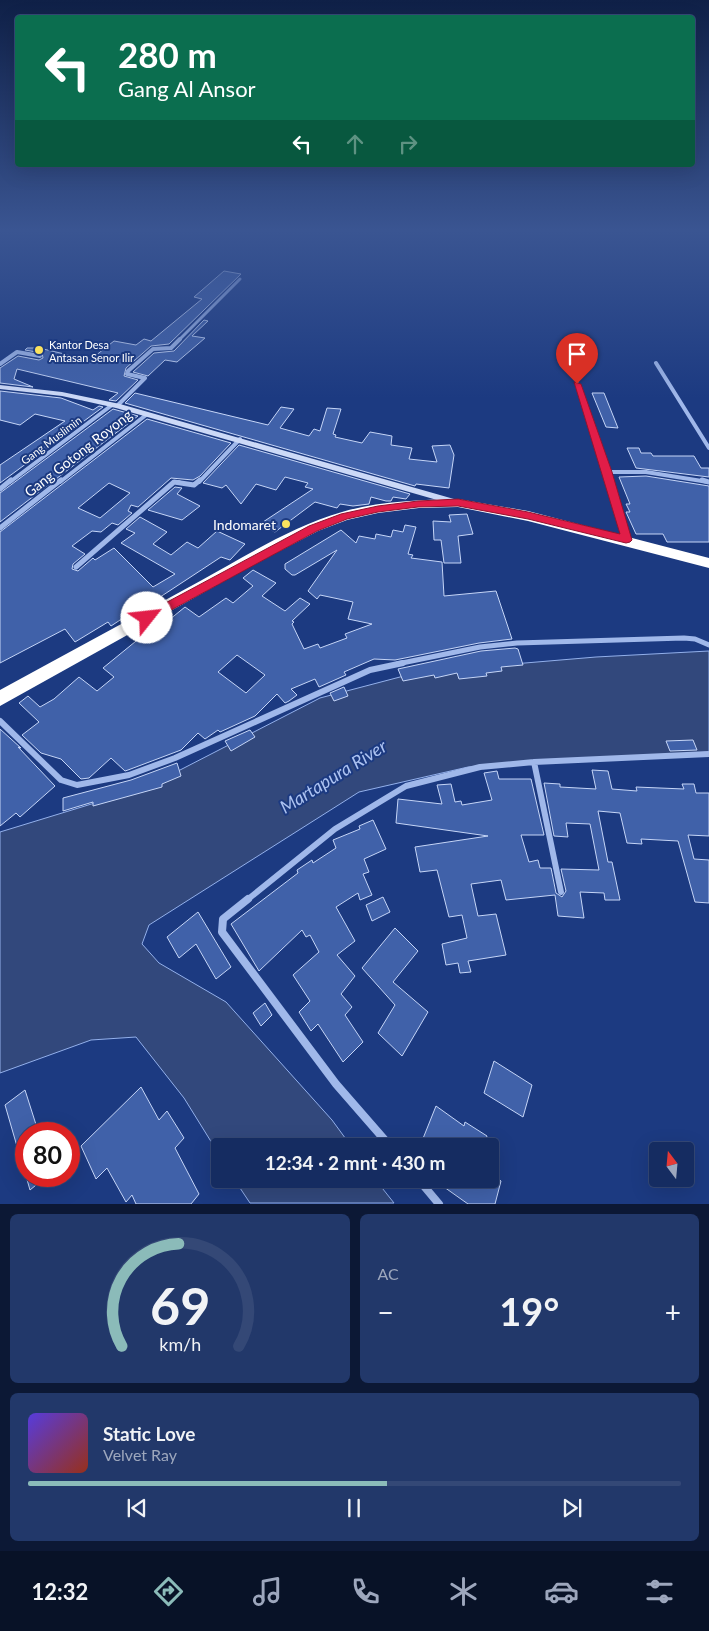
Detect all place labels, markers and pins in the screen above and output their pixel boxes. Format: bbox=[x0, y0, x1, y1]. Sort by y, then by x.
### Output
pin bbox=[556, 333, 598, 384]
place label: Kantor Desa Antasan Senor Ilir bbox=[49, 338, 134, 364]
marker: Kantor Desa Antasan Senor Ilir bbox=[33, 344, 45, 356]
place label: Indomaret bbox=[213, 516, 276, 533]
marker: Indomaret bbox=[280, 518, 292, 530]

